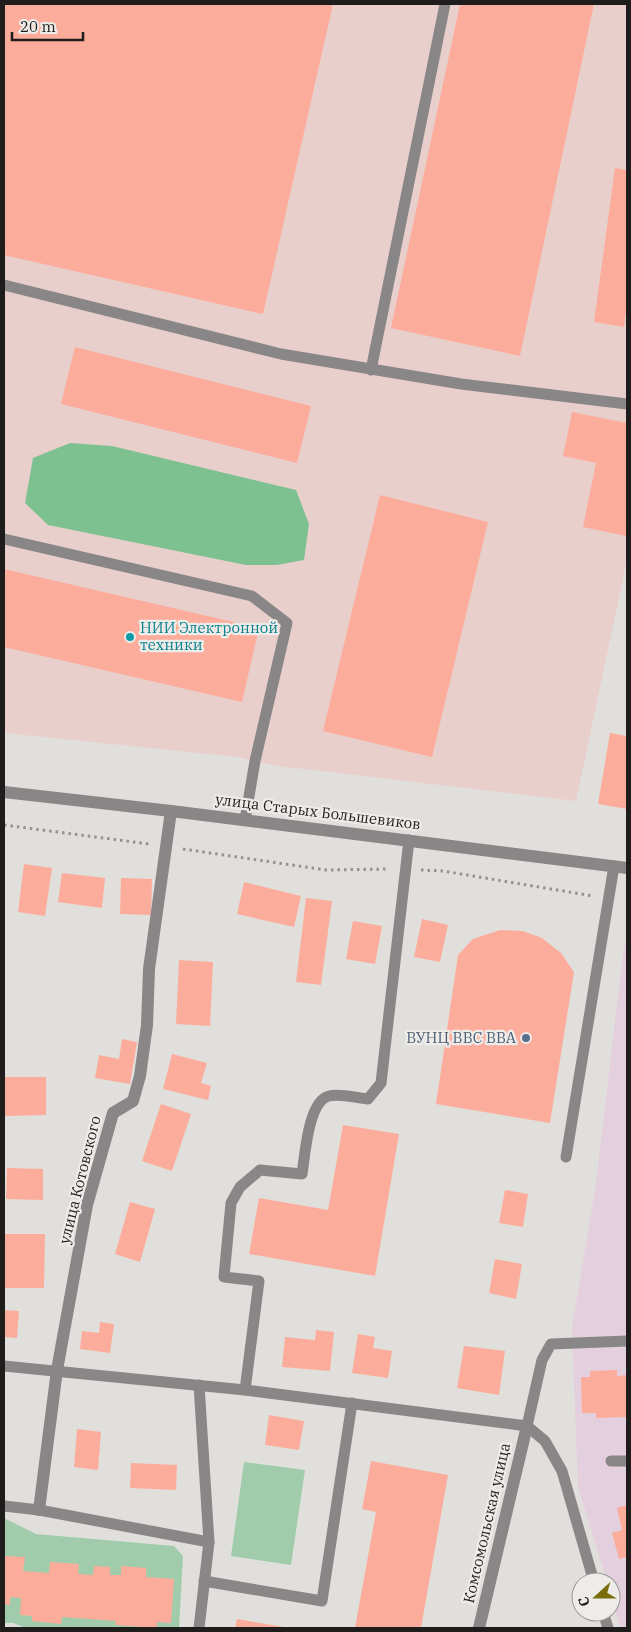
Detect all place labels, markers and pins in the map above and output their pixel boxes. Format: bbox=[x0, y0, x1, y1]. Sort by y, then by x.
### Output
place label: НИИ Электронной техники bbox=[140, 618, 278, 654]
marker: НИИ Электронной техники bbox=[124, 631, 136, 643]
place label: ВУНЦ ВВС ВВА bbox=[406, 1028, 517, 1047]
marker: ВУНЦ ВВС ВВА bbox=[520, 1032, 532, 1044]

